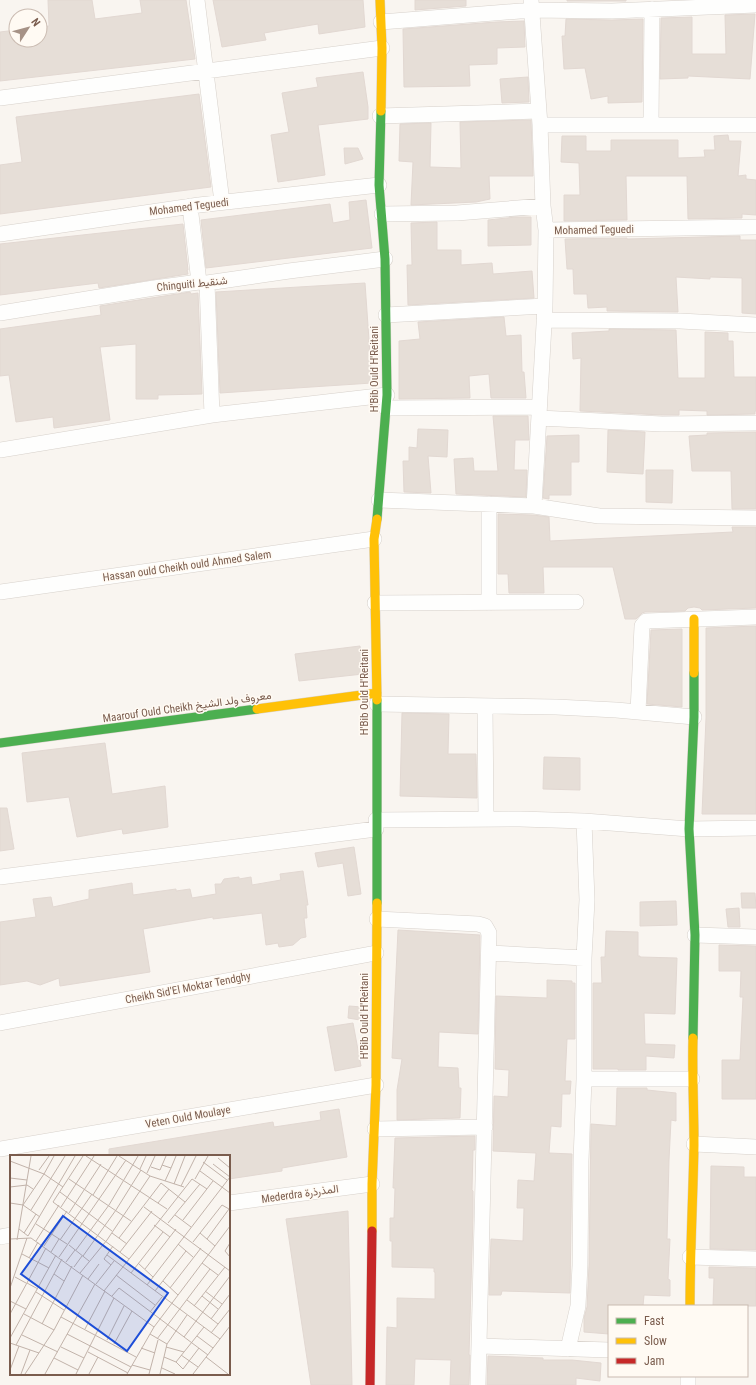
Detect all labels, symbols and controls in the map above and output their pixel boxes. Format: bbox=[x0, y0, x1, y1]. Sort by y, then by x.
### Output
north arrow bbox=[8, 8, 48, 48]
text: N bbox=[28, 16, 43, 29]
street label: Mohamed Teguedi bbox=[149, 196, 229, 218]
street label: Mohamed Teguedi bbox=[554, 223, 634, 237]
street label: Chinguiti شنقيط bbox=[156, 274, 228, 294]
street label: H'Bib Ould H'Reitani bbox=[368, 326, 381, 412]
street label: Hassan ould Cheikh ould Ahmed Salem bbox=[102, 548, 272, 584]
street label: H'Bib Ould H'Reitani bbox=[358, 649, 371, 735]
street label: Maarouf Ould Cheikh معروف ولد الشيخ bbox=[102, 689, 272, 726]
street label: Cheikh Sid'El Moktar Tendghy bbox=[124, 969, 252, 1007]
street label: H'Bib Ould H'Reitani bbox=[358, 973, 371, 1059]
street label: Veten Ould Moulaye bbox=[144, 1103, 232, 1131]
inset map bbox=[10, 1155, 230, 1375]
street label: Mederdra المذرذرة bbox=[261, 1182, 339, 1206]
legend bbox=[608, 1305, 748, 1377]
text: Fast bbox=[644, 1314, 665, 1328]
text: Slow bbox=[644, 1334, 667, 1348]
text: Jam bbox=[644, 1354, 665, 1368]

